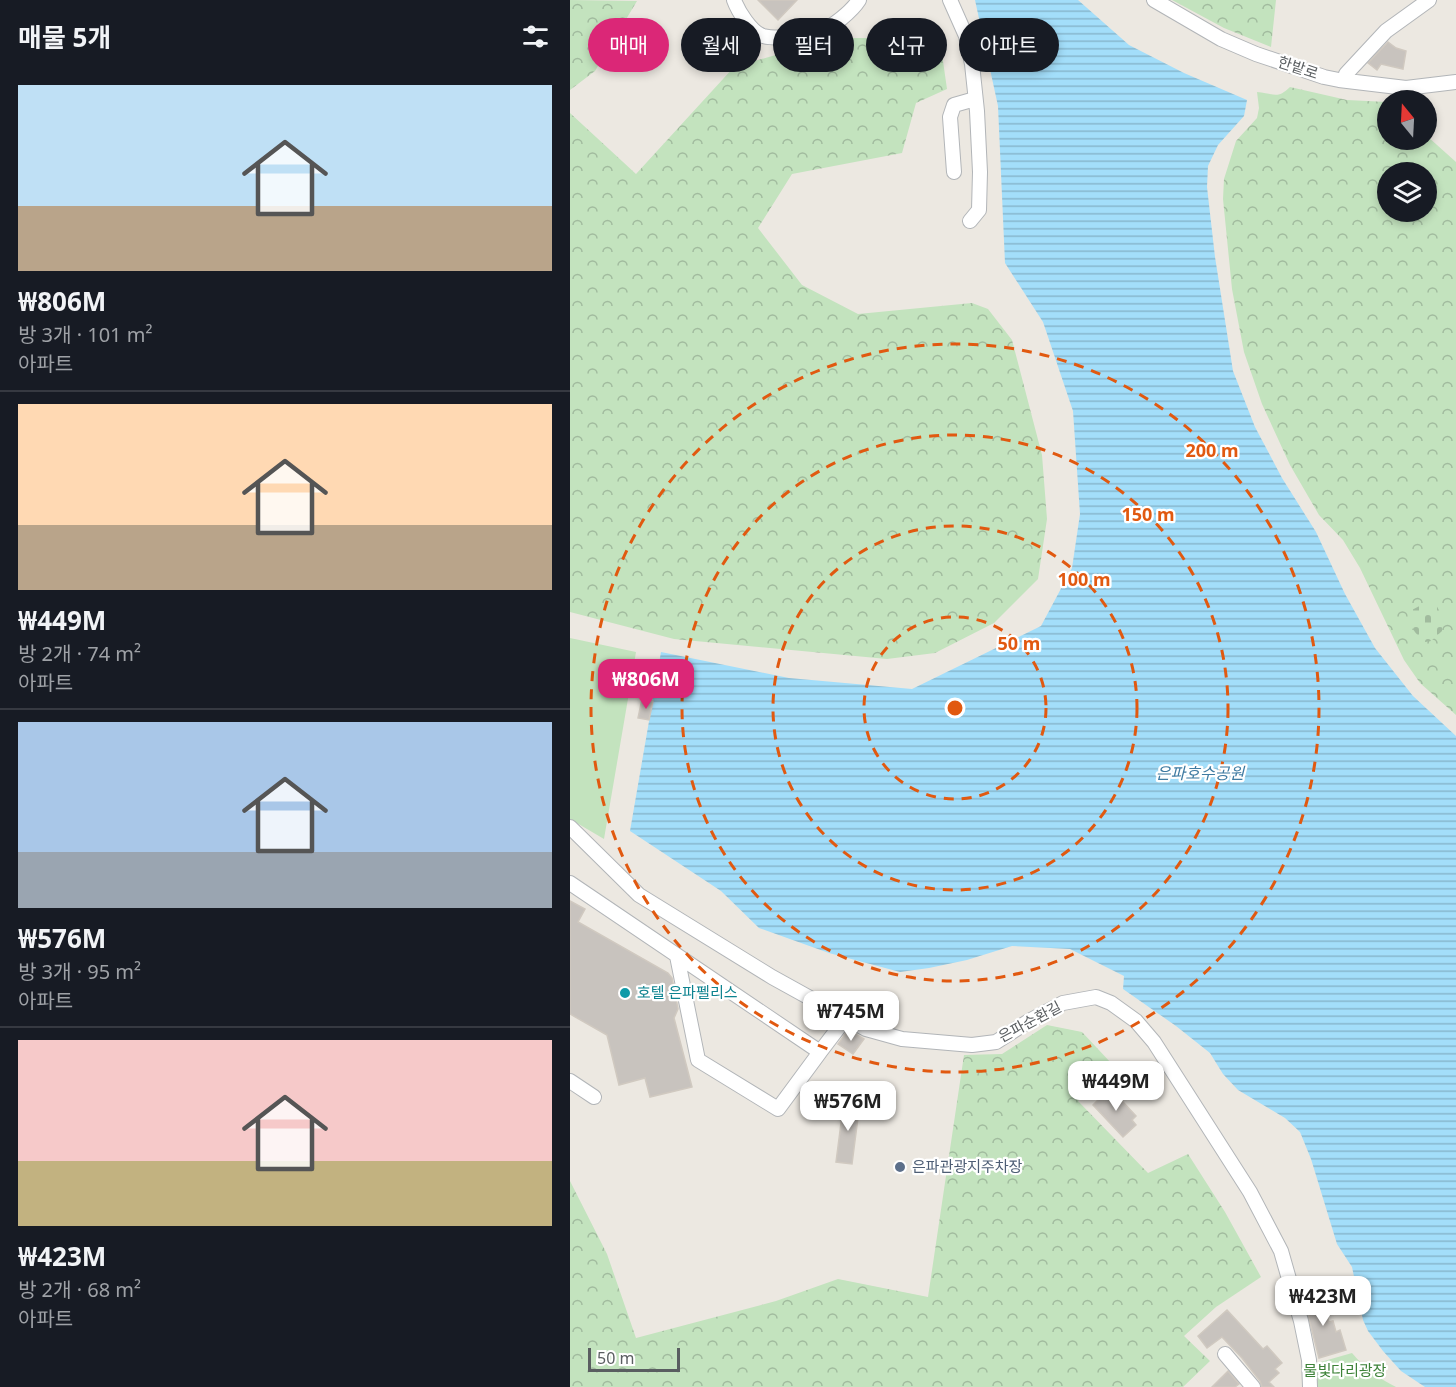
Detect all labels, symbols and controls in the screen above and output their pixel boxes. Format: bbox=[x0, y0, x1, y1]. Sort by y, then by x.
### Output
chip: 매매 bbox=[588, 18, 669, 72]
chip: 월세 bbox=[681, 18, 761, 72]
chip: 필터 bbox=[773, 18, 854, 72]
chip: 신규 bbox=[866, 18, 947, 72]
chip: 아파트 bbox=[959, 18, 1059, 72]
text: 매물 5개 bbox=[18, 19, 111, 55]
icon: filters bbox=[519, 20, 552, 53]
street label: 한밭로 bbox=[1276, 51, 1321, 83]
north arrow bbox=[1377, 90, 1437, 150]
map controls bbox=[1377, 90, 1437, 222]
icon: home bbox=[231, 124, 339, 232]
button: layers bbox=[1377, 162, 1437, 222]
text: ₩806M bbox=[18, 283, 106, 319]
text: 방 3개 · 101 m² bbox=[18, 321, 152, 348]
text: 아파트 bbox=[18, 350, 73, 377]
text: 200 m bbox=[1185, 438, 1239, 462]
icon: home bbox=[231, 443, 339, 551]
text: 150 m bbox=[1121, 502, 1175, 526]
text: 100 m bbox=[1057, 567, 1111, 591]
text: ₩449M bbox=[18, 602, 106, 638]
text: 50 m bbox=[998, 631, 1040, 655]
text: 방 2개 · 74 m² bbox=[18, 640, 141, 667]
pin: ₩806M bbox=[604, 659, 688, 710]
text: ₩806M bbox=[612, 665, 680, 692]
text: 아파트 bbox=[18, 669, 73, 696]
centre of rings bbox=[945, 698, 965, 718]
icon: home bbox=[231, 761, 339, 869]
water label: 은파호수공원 bbox=[1156, 762, 1245, 784]
text: ₩576M bbox=[18, 920, 106, 956]
text: 방 3개 · 95 m² bbox=[18, 958, 141, 985]
place label: 호텔 은파펠리스 bbox=[637, 982, 738, 1002]
marker: 호텔 은파펠리스 bbox=[618, 986, 632, 1000]
text: 아파트 bbox=[18, 987, 73, 1014]
pin: ₩745M bbox=[809, 991, 893, 1042]
street label: 은파순환길 bbox=[994, 996, 1065, 1046]
text: ₩745M bbox=[817, 997, 885, 1024]
pin: ₩449M bbox=[1074, 1061, 1158, 1112]
text: ₩449M bbox=[1082, 1067, 1150, 1094]
icon: home bbox=[231, 1079, 339, 1187]
pin: ₩576M bbox=[806, 1081, 890, 1132]
text: ₩576M bbox=[814, 1087, 882, 1114]
place label: 은파관광지주차장 bbox=[912, 1156, 1023, 1176]
marker: 은파관광지주차장 bbox=[893, 1160, 907, 1174]
text: ₩423M bbox=[18, 1238, 106, 1274]
text: 방 2개 · 68 m² bbox=[18, 1276, 141, 1303]
pin: ₩423M bbox=[1281, 1276, 1365, 1327]
text: ₩423M bbox=[1289, 1282, 1357, 1309]
text: 아파트 bbox=[18, 1305, 73, 1332]
scale bar bbox=[588, 1345, 680, 1372]
text: 50 m bbox=[597, 1347, 634, 1369]
park label: 물빛다리광장 bbox=[1304, 1360, 1387, 1380]

